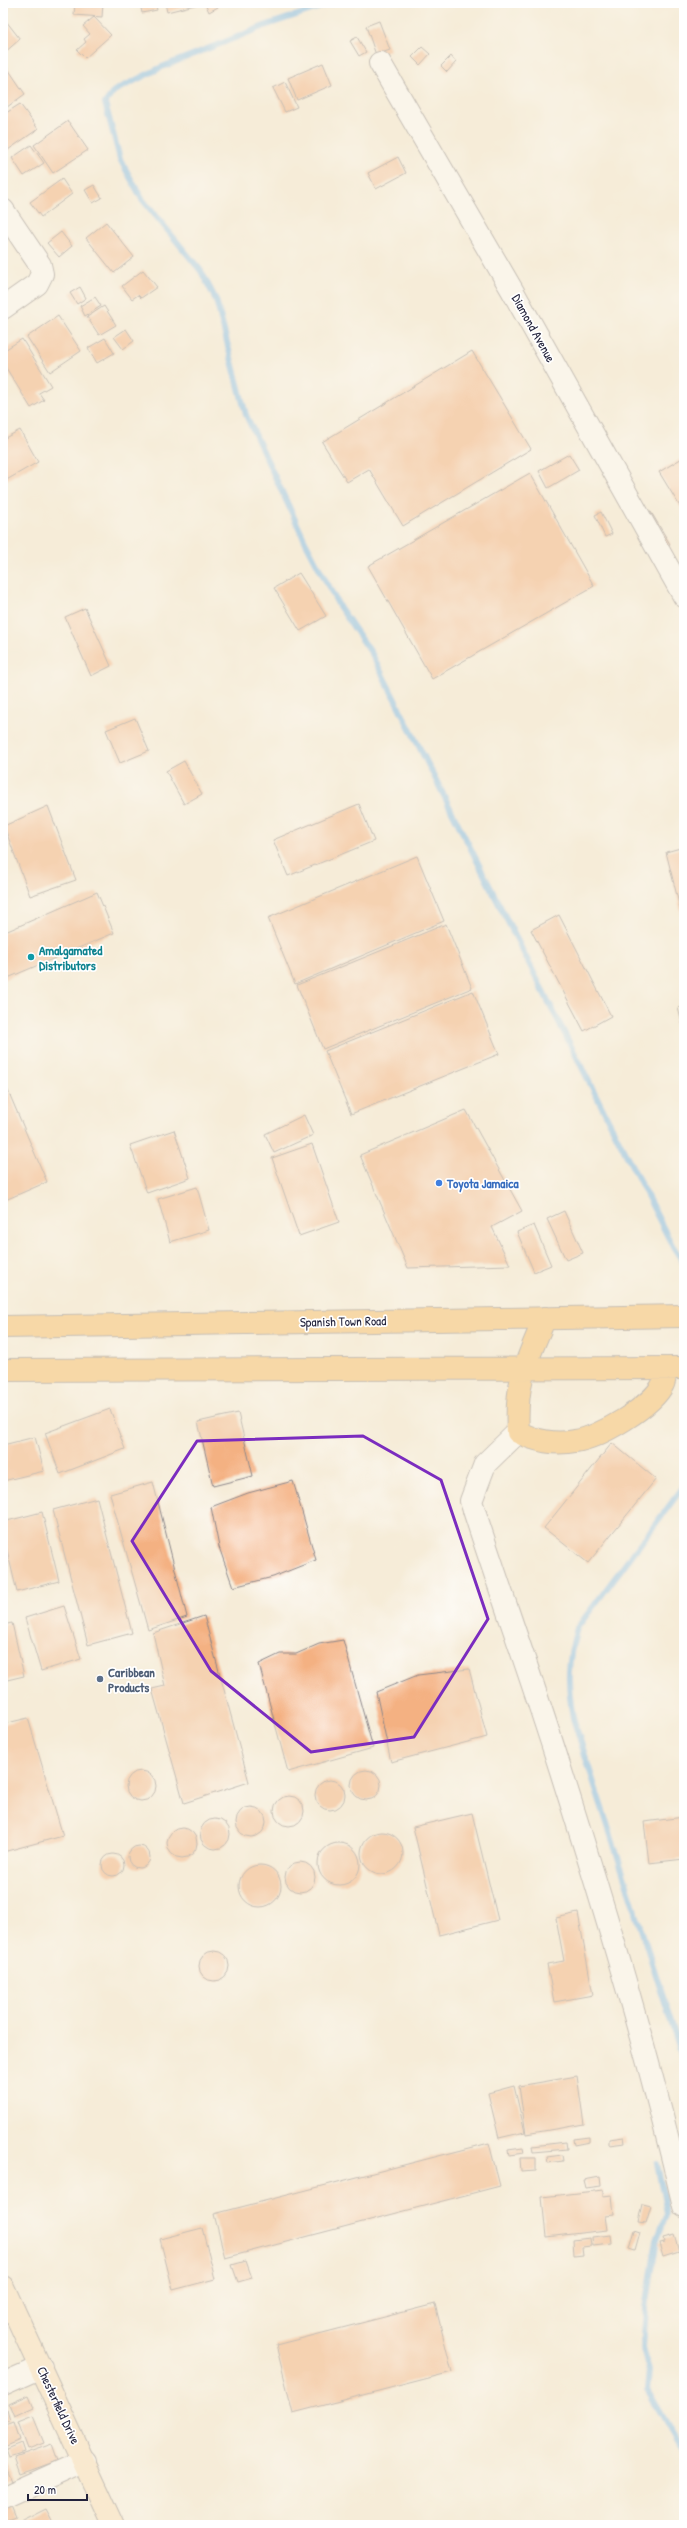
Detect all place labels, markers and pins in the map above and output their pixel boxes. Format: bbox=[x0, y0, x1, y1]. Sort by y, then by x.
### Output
place label: Amalgamated Distributors bbox=[39, 941, 103, 974]
marker: Amalgamated Distributors bbox=[26, 952, 36, 962]
place label: Toyota Jamaica bbox=[446, 1174, 519, 1193]
marker: Toyota Jamaica bbox=[434, 1178, 444, 1188]
place label: Caribbean Products bbox=[108, 1663, 155, 1696]
marker: Caribbean Products bbox=[95, 1674, 105, 1684]

